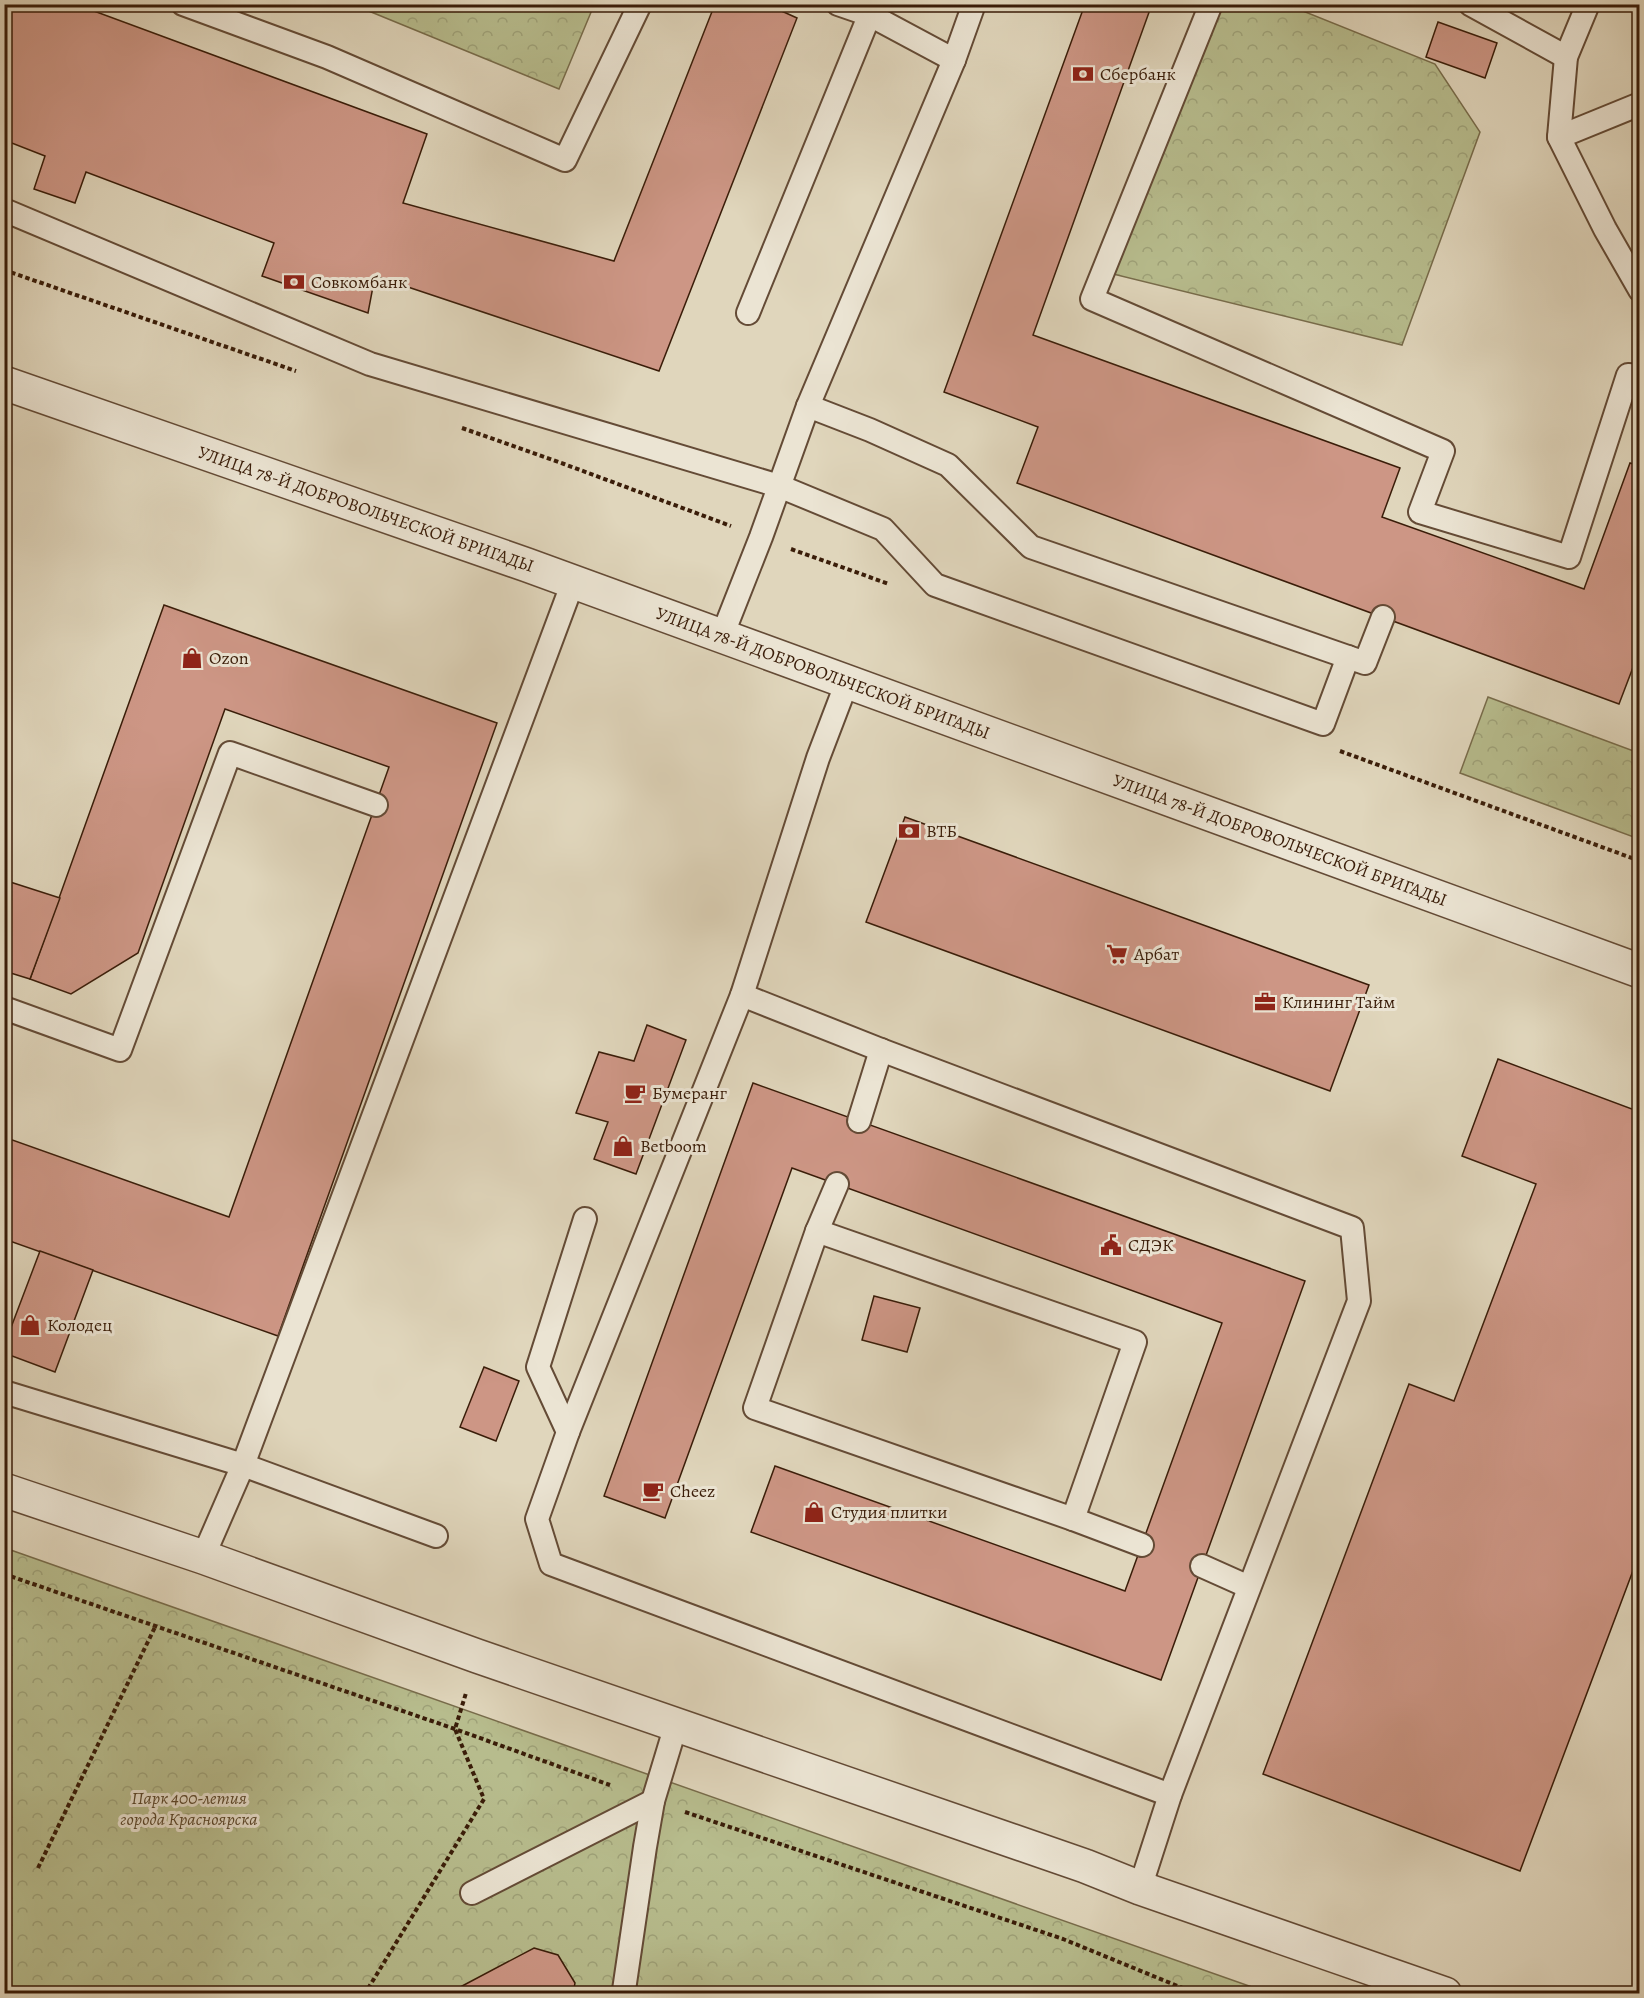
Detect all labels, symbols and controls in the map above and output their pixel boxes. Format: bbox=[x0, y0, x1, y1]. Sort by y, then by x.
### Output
bank icon: Сбербанк bbox=[1071, 62, 1095, 86]
place label: Сбербанк bbox=[1100, 62, 1176, 86]
bank icon: Совкомбанк bbox=[282, 270, 306, 294]
place label: Совкомбанк bbox=[311, 270, 407, 294]
street label: УЛИЦА 78-Й ДОБРОВОЛЬЧЕСКОЙ БРИГАДЫ bbox=[195, 440, 537, 578]
street label: УЛИЦА 78-Й ДОБРОВОЛЬЧЕСКОЙ БРИГАДЫ bbox=[653, 601, 993, 745]
shop icon: Ozon bbox=[180, 646, 204, 670]
place label: Ozon bbox=[209, 646, 249, 670]
street label: УЛИЦА 78-Й ДОБРОВОЛЬЧЕСКОЙ БРИГАДЫ bbox=[1110, 768, 1450, 912]
bank icon: ВТБ bbox=[897, 819, 921, 843]
place label: ВТБ bbox=[926, 819, 957, 843]
supermarket icon: Арбат bbox=[1105, 942, 1129, 966]
place label: Арбат bbox=[1133, 942, 1179, 966]
office icon: Клининг Тайм bbox=[1253, 990, 1277, 1014]
place label: Клининг Тайм bbox=[1282, 990, 1395, 1014]
cafe icon: Бумеранг bbox=[623, 1081, 647, 1105]
place label: Бумеранг bbox=[652, 1081, 727, 1105]
shop icon: Betboom bbox=[611, 1134, 635, 1158]
place label: Betboom bbox=[640, 1134, 707, 1158]
public building icon: СДЭК bbox=[1099, 1233, 1123, 1257]
place label: СДЭК bbox=[1128, 1233, 1174, 1257]
shop icon: Колодец bbox=[18, 1313, 42, 1337]
place label: Колодец bbox=[47, 1313, 112, 1337]
cafe icon: Cheez bbox=[641, 1479, 665, 1503]
place label: Cheez bbox=[670, 1479, 715, 1503]
shop icon: Студия плитки bbox=[802, 1500, 826, 1524]
place label: Студия плитки bbox=[831, 1500, 948, 1524]
park label: Парк 400-летия города Красноярска bbox=[120, 1786, 258, 1831]

